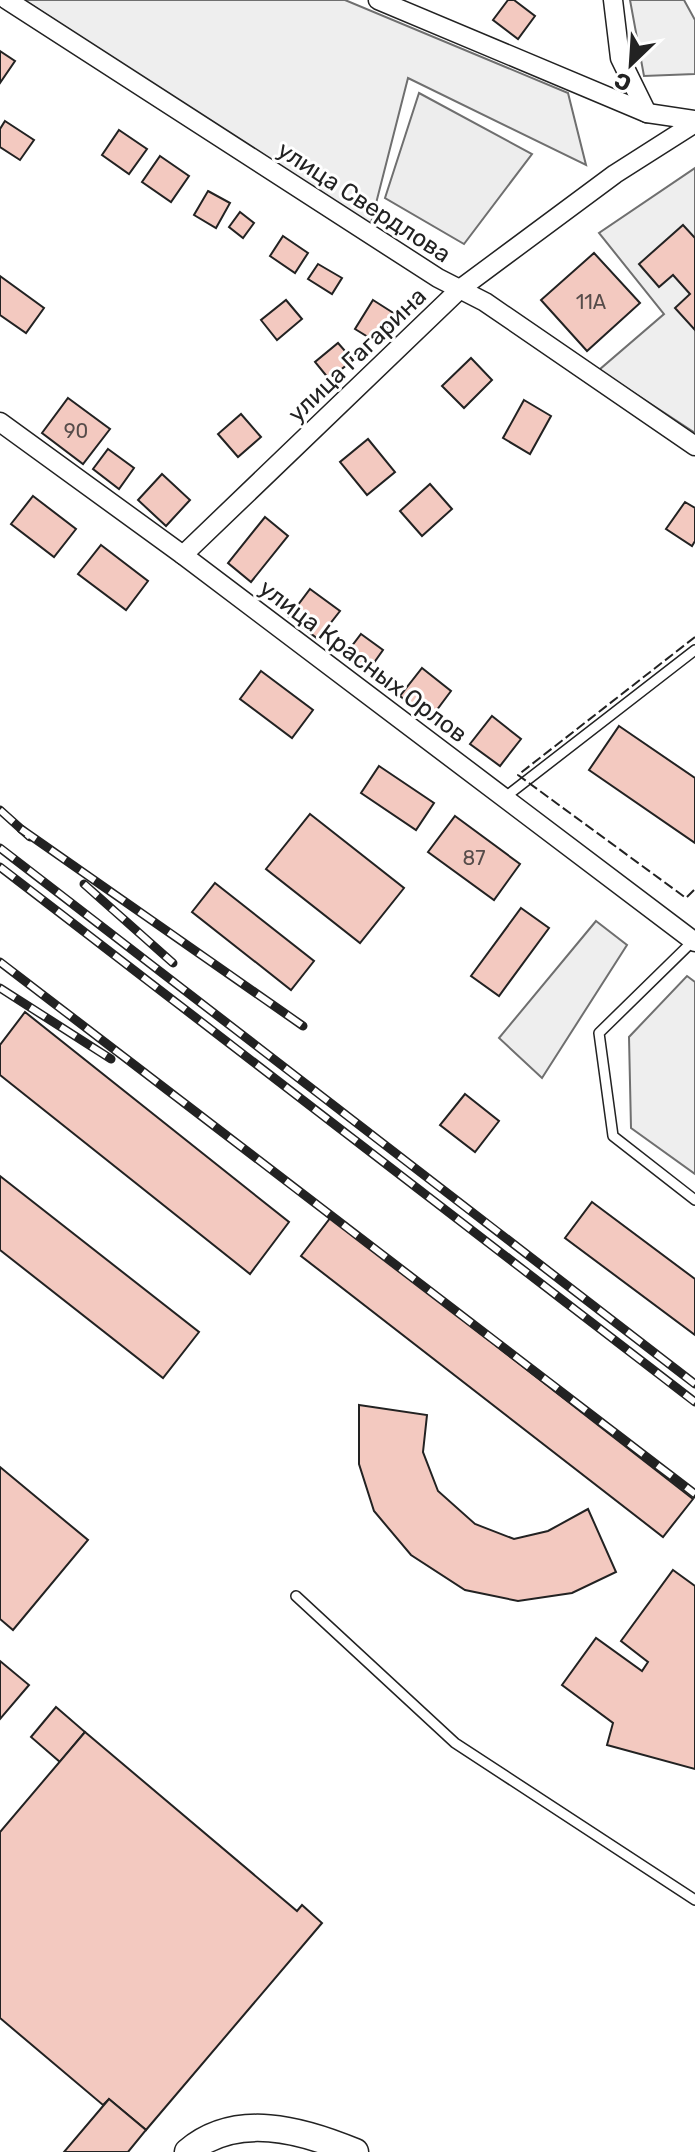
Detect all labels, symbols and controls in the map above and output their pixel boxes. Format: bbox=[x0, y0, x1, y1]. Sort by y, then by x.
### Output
north arrow bbox=[591, 24, 671, 104]
text: С bbox=[610, 66, 635, 97]
street label: улица Свердлова bbox=[272, 136, 456, 268]
street label: улица Гагарина bbox=[282, 282, 432, 428]
house number: 11А bbox=[576, 290, 606, 314]
house number: 90 bbox=[64, 419, 88, 443]
street label: улица Красных Орлов bbox=[254, 574, 472, 748]
house number: 87 bbox=[463, 846, 485, 870]

